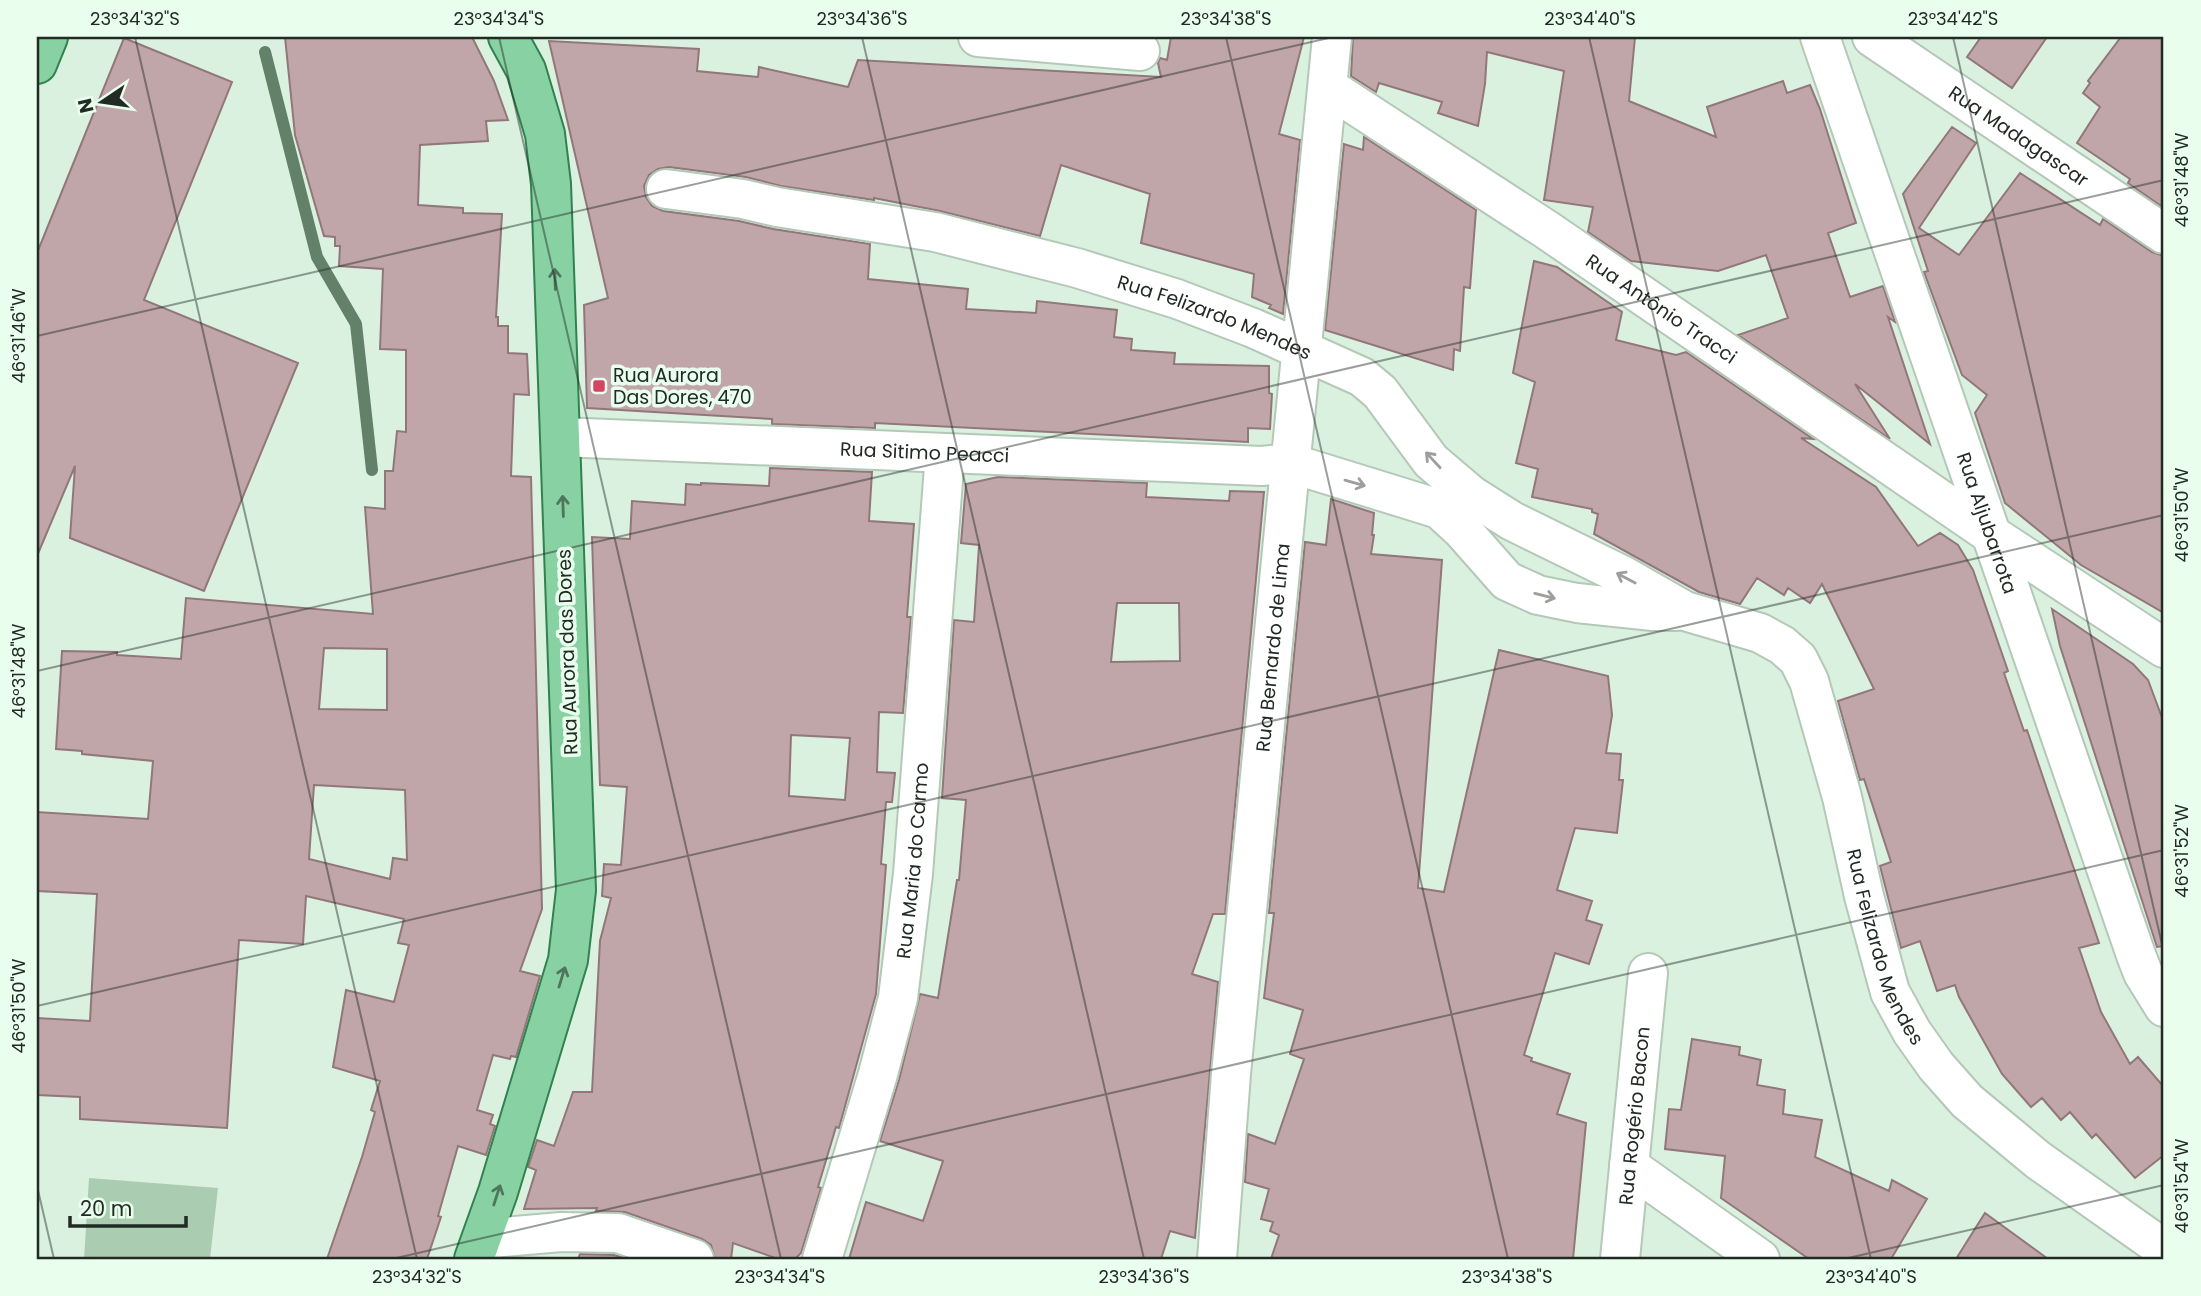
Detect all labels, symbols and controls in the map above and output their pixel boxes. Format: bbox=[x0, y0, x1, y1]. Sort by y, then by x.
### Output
text: 23°34'32"S bbox=[90, 6, 180, 31]
text: 23°34'34"S bbox=[454, 6, 544, 31]
text: 23°34'36"S bbox=[817, 6, 907, 31]
text: 23°34'38"S bbox=[1181, 6, 1271, 31]
text: 23°34'40"S bbox=[1544, 6, 1636, 31]
text: 23°34'42"S bbox=[1908, 6, 1998, 31]
north arrow bbox=[66, 66, 136, 136]
street label: Rua Madagascar bbox=[1943, 79, 2094, 193]
text: N bbox=[71, 96, 101, 116]
text: 46°31'48"W bbox=[2169, 132, 2194, 227]
street label: Rua Antônio Tracci bbox=[1580, 247, 1742, 370]
one-way arrow bbox=[549, 268, 562, 291]
street label: Rua Felizardo Mendes bbox=[1114, 268, 1316, 367]
text: 46°31'46"W bbox=[6, 288, 31, 383]
place label: Rua Aurora Das Dores, 470 bbox=[613, 362, 752, 411]
marker: Rua Aurora Das Dores, 470 bbox=[591, 378, 607, 394]
street label: Rua Sitimo Peacci bbox=[839, 436, 1010, 470]
street label: Rua Aljubarrota bbox=[1950, 449, 2024, 598]
one-way arrow bbox=[1424, 452, 1441, 469]
text: 46°31'50"W bbox=[2169, 467, 2194, 562]
one-way arrow bbox=[1344, 477, 1366, 490]
one-way arrow bbox=[556, 495, 569, 518]
street label: Rua Bernardo de Lima bbox=[1249, 542, 1297, 753]
street label: Rua Aurora das Dores bbox=[550, 549, 585, 755]
one-way arrow bbox=[1616, 570, 1636, 584]
one-way arrow bbox=[1533, 590, 1556, 603]
text: 46°31'48"W bbox=[6, 623, 31, 718]
street label: Rua Maria do Carmo bbox=[890, 762, 935, 960]
text: 46°31'52"W bbox=[2169, 804, 2194, 898]
street label: Rua Felizardo Mendes bbox=[1840, 846, 1930, 1051]
text: 46°31'50"W bbox=[6, 958, 31, 1053]
one-way arrow bbox=[557, 966, 570, 988]
street label: Rua Rogério Bacon bbox=[1612, 1025, 1657, 1206]
text: 46°31'54"W bbox=[2169, 1138, 2194, 1233]
scale bar bbox=[70, 1184, 186, 1228]
one-way arrow bbox=[491, 1184, 504, 1206]
text: 20 m bbox=[80, 1194, 133, 1223]
text: 23°34'32"S bbox=[372, 1264, 462, 1289]
text: 23°34'34"S bbox=[735, 1264, 825, 1289]
text: 23°34'36"S bbox=[1099, 1264, 1189, 1289]
text: 23°34'38"S bbox=[1462, 1264, 1552, 1289]
text: 23°34'40"S bbox=[1825, 1264, 1917, 1289]

